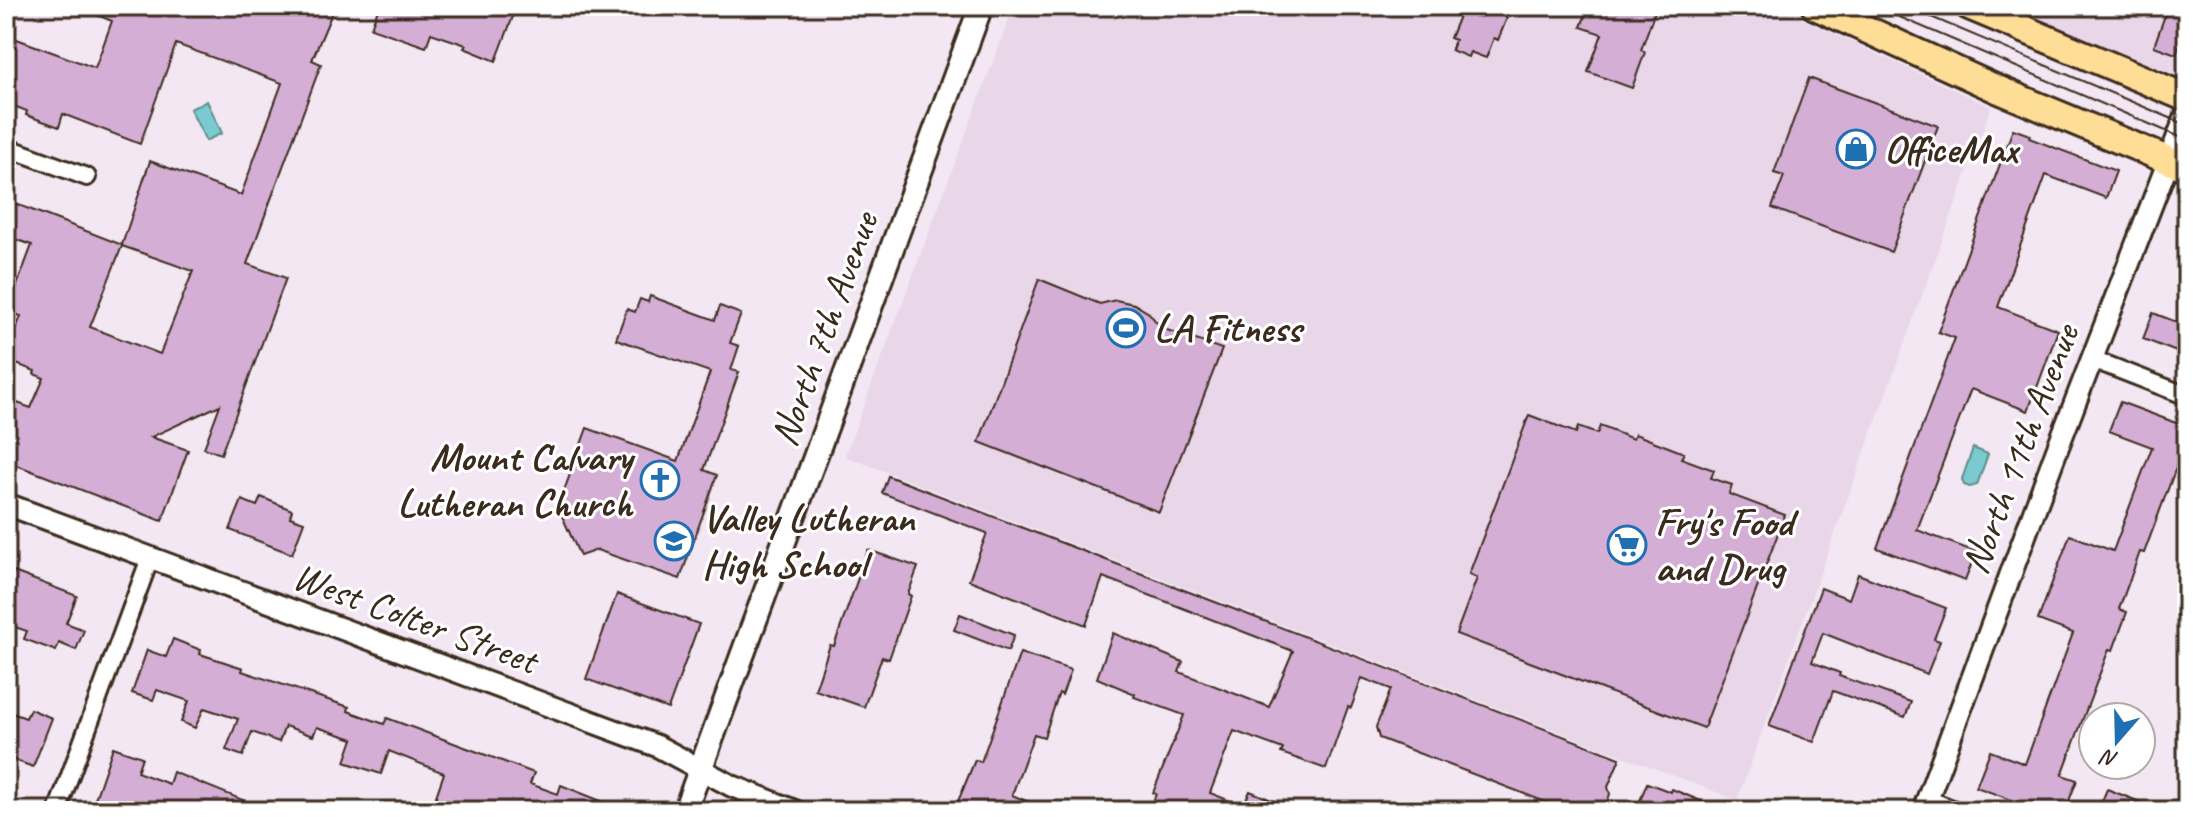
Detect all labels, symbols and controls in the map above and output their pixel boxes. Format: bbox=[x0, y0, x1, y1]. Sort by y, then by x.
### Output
place label: OfficeMax bbox=[1884, 124, 2021, 174]
shop icon: OfficeMax bbox=[1835, 128, 1877, 170]
street label: North 7th Avenue bbox=[759, 203, 890, 453]
place label: LA Fitness bbox=[1154, 303, 1305, 353]
sports icon: LA Fitness bbox=[1105, 307, 1147, 349]
street label: North 11th Avenue bbox=[1950, 315, 2091, 581]
place label: Mount Calvary Lutheran Church bbox=[398, 432, 636, 528]
church icon: Mount Calvary Lutheran Church bbox=[639, 459, 681, 501]
place label: Valley Lutheran High School bbox=[702, 493, 916, 589]
place label: Fry's Food and Drug bbox=[1655, 497, 1799, 593]
school or university icon: Valley Lutheran High School bbox=[653, 520, 695, 562]
supermarket icon: Fry's Food and Drug bbox=[1606, 524, 1648, 566]
street label: West Colter Street bbox=[286, 551, 547, 686]
north arrow bbox=[2077, 701, 2157, 781]
text: N bbox=[2096, 742, 2122, 774]

